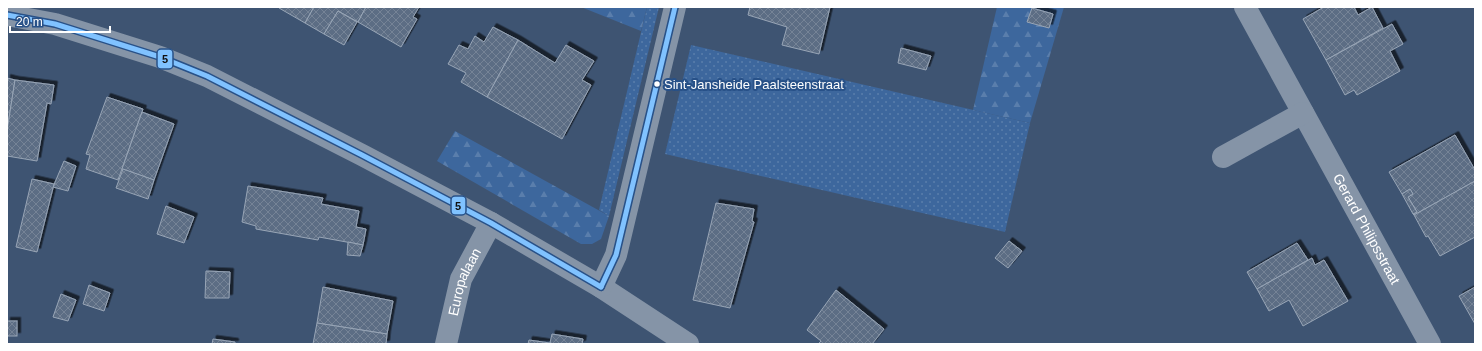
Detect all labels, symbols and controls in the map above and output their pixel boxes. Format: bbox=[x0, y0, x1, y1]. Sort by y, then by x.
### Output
scale bar bbox=[10, 8, 110, 34]
text: 20 m bbox=[16, 15, 43, 29]
line badge: 5 bbox=[157, 49, 173, 69]
text: 5 bbox=[162, 53, 168, 65]
place label: Sint-Jansheide Paalsteenstraat bbox=[664, 77, 844, 92]
marker: Sint-Jansheide Paalsteenstraat bbox=[652, 79, 662, 89]
street label: Gerard Philipsstraat bbox=[1330, 171, 1404, 287]
line badge: 5 bbox=[451, 196, 466, 215]
text: 5 bbox=[455, 200, 461, 212]
street label: Europalaan bbox=[445, 245, 484, 317]

